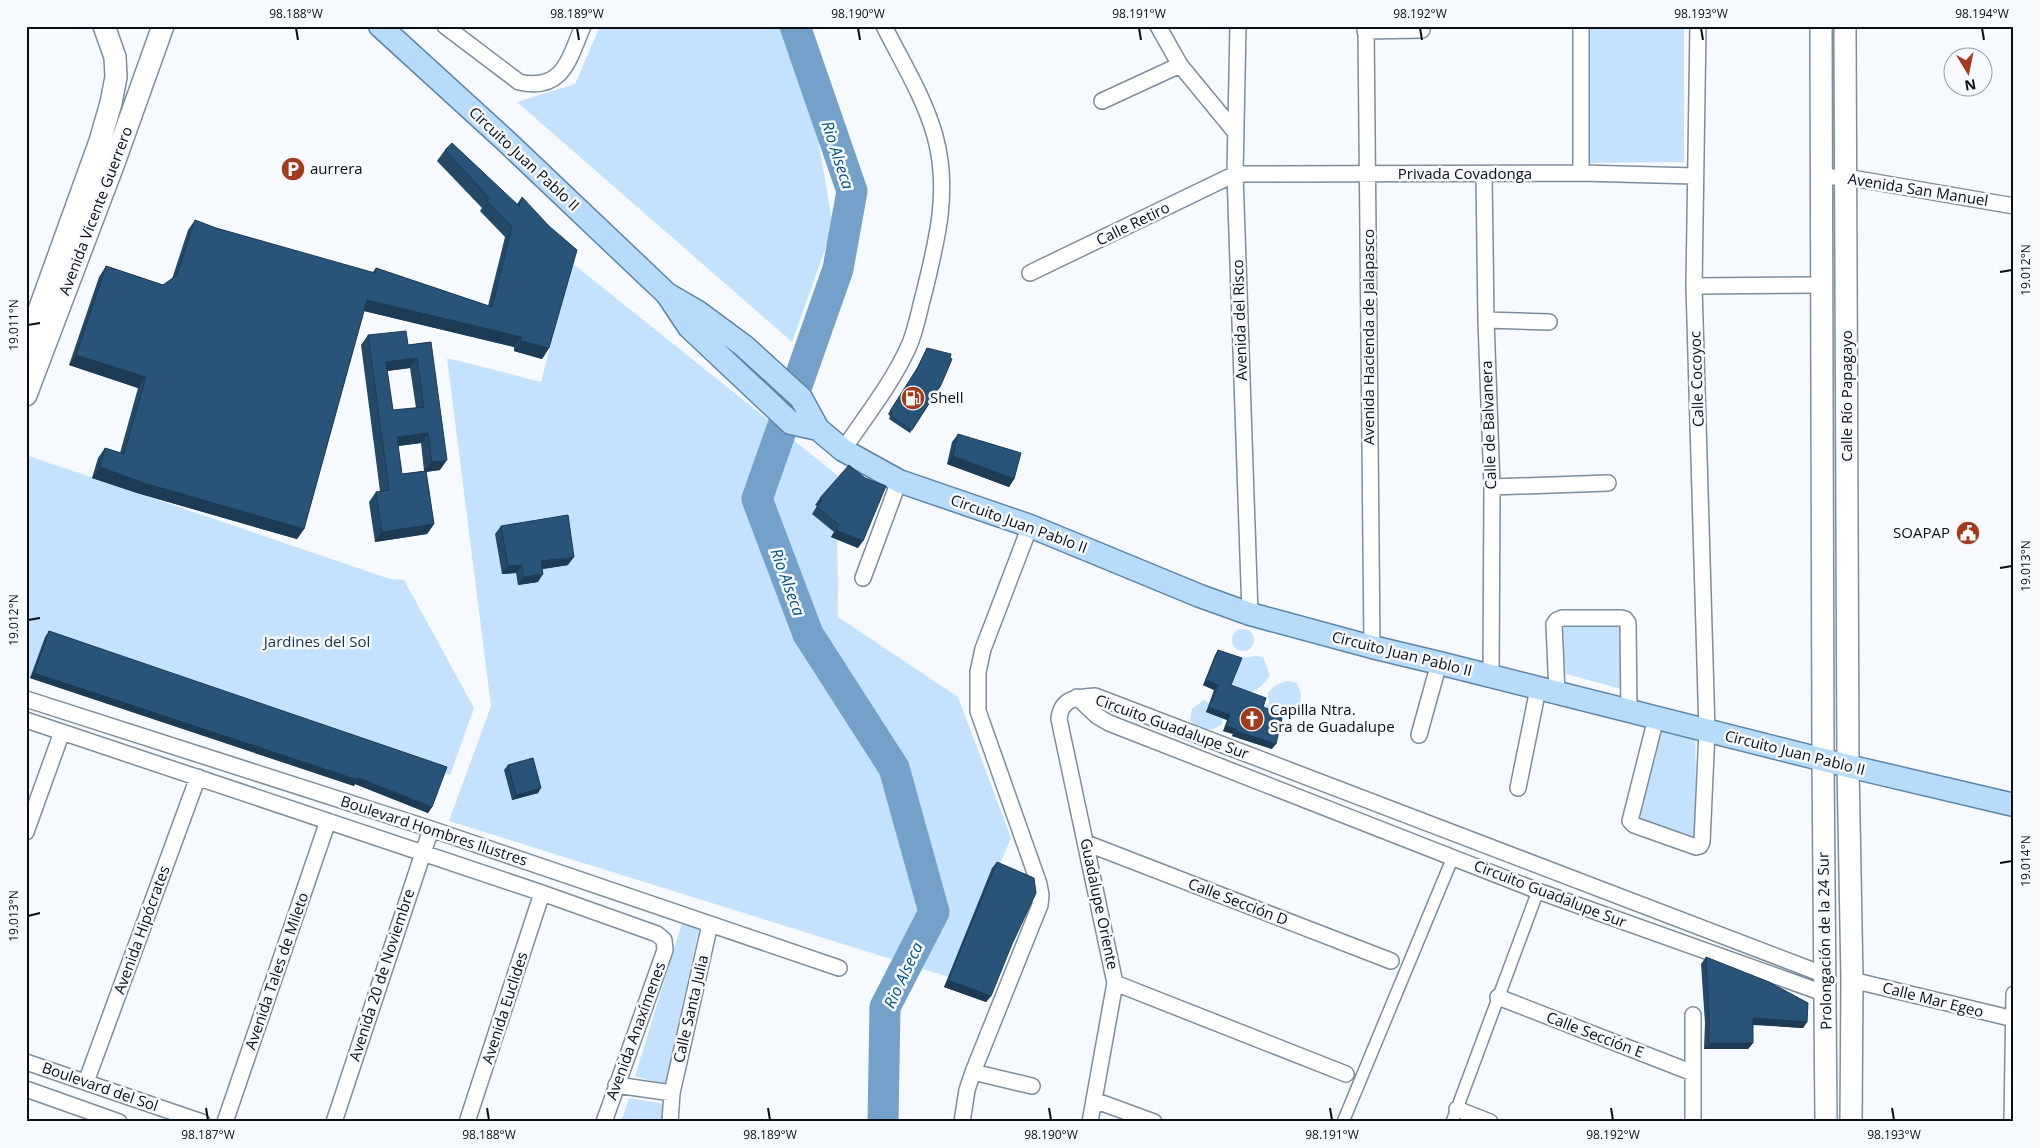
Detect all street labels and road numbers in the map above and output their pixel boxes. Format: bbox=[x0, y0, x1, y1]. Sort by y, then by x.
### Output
street label: Circuito Juan Pablo II bbox=[465, 102, 584, 215]
street label: Avenida Vicente Guerrero bbox=[54, 123, 137, 298]
street label: Privada Covadonga bbox=[1398, 163, 1532, 183]
street label: Avenida San Manuel bbox=[1847, 168, 1990, 210]
street label: Calle Retiro bbox=[1092, 197, 1173, 250]
street label: Avenida Hacienda de Jalapasco bbox=[1358, 229, 1378, 445]
street label: Avenida del Risco bbox=[1227, 259, 1251, 381]
street label: Calle Río Papagayo bbox=[1836, 330, 1856, 462]
street label: Calle Cocoyoc bbox=[1684, 331, 1708, 427]
street label: Calle de Balvanera bbox=[1476, 360, 1500, 490]
street label: Circuito Juan Pablo II bbox=[948, 489, 1090, 557]
street label: Circuito Juan Pablo II bbox=[1330, 626, 1475, 680]
street label: Circuito Guadalupe Sur bbox=[1093, 689, 1252, 763]
street label: Circuito Juan Pablo II bbox=[1723, 725, 1868, 779]
street label: Boulevard Hombres Ilustres bbox=[338, 790, 530, 870]
street label: Guadalupe Oriente bbox=[1076, 836, 1124, 971]
street label: Prolongación de la 24 Sur bbox=[1812, 852, 1836, 1030]
street label: Circuito Guadalupe Sur bbox=[1471, 855, 1629, 931]
street label: Avenida Hipócrates bbox=[109, 863, 174, 997]
street label: Calle Sección D bbox=[1186, 873, 1291, 929]
street label: Avenida 20 de Noviembre bbox=[344, 886, 418, 1063]
street label: Avenida Tales de Mileto bbox=[240, 889, 312, 1052]
street label: Avenida Euclides bbox=[476, 949, 532, 1066]
street label: Calle Santa Julia bbox=[668, 953, 712, 1065]
street label: Avenida Anaxímenes bbox=[601, 959, 669, 1102]
street label: Calle Mar Egeo bbox=[1881, 977, 1986, 1021]
street label: Calle Sección E bbox=[1544, 1006, 1647, 1062]
street label: Boulevard del Sol bbox=[40, 1057, 161, 1115]

